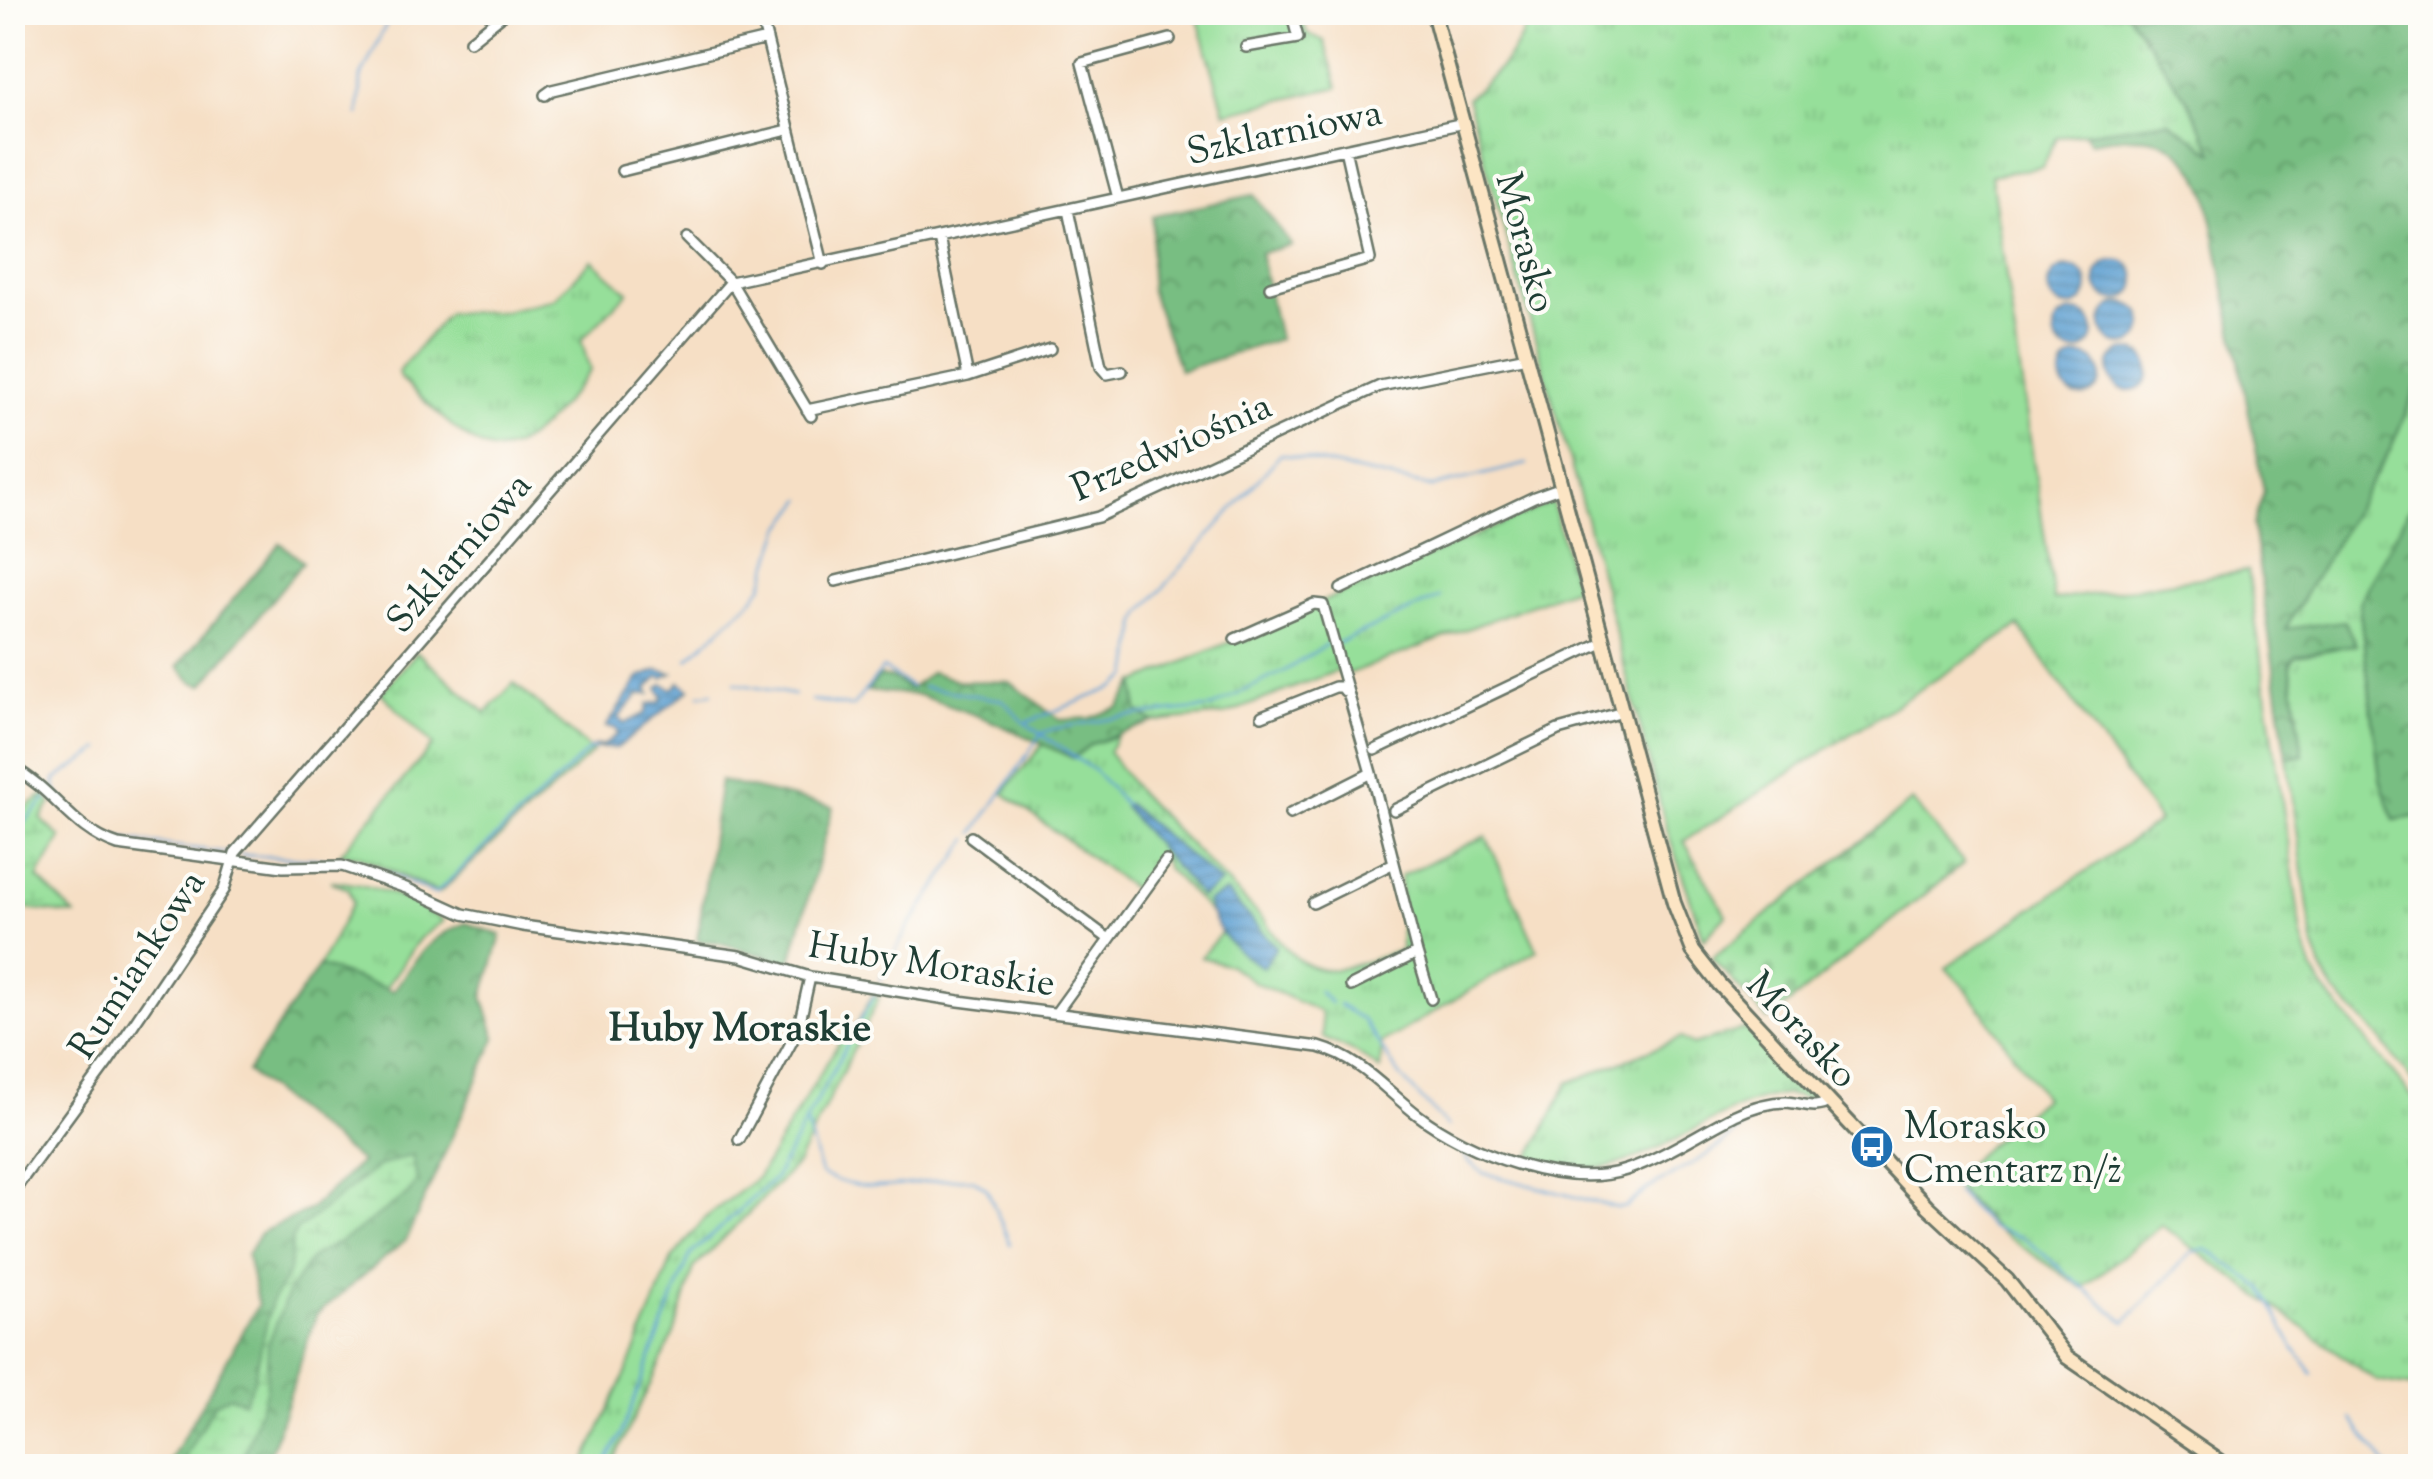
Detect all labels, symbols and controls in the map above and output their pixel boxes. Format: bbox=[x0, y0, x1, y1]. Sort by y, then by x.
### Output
street label: Szklarniowa bbox=[1182, 88, 1387, 182]
street label: Morasko bbox=[1479, 167, 1568, 319]
street label: Przedwiośnia bbox=[1064, 382, 1281, 518]
street label: Szklarniowa bbox=[376, 462, 546, 647]
street label: Rumiankowa bbox=[58, 861, 221, 1071]
street label: Huby Moraskie bbox=[804, 921, 1059, 1013]
street label: Morasko bbox=[1732, 961, 1868, 1102]
district label: Huby Moraskie bbox=[609, 1002, 871, 1059]
place label: Morasko Cmentarz n/ż bbox=[1904, 1102, 2122, 1200]
bus stop icon: Morasko Cmentarz n/ż bbox=[1849, 1124, 1895, 1170]

